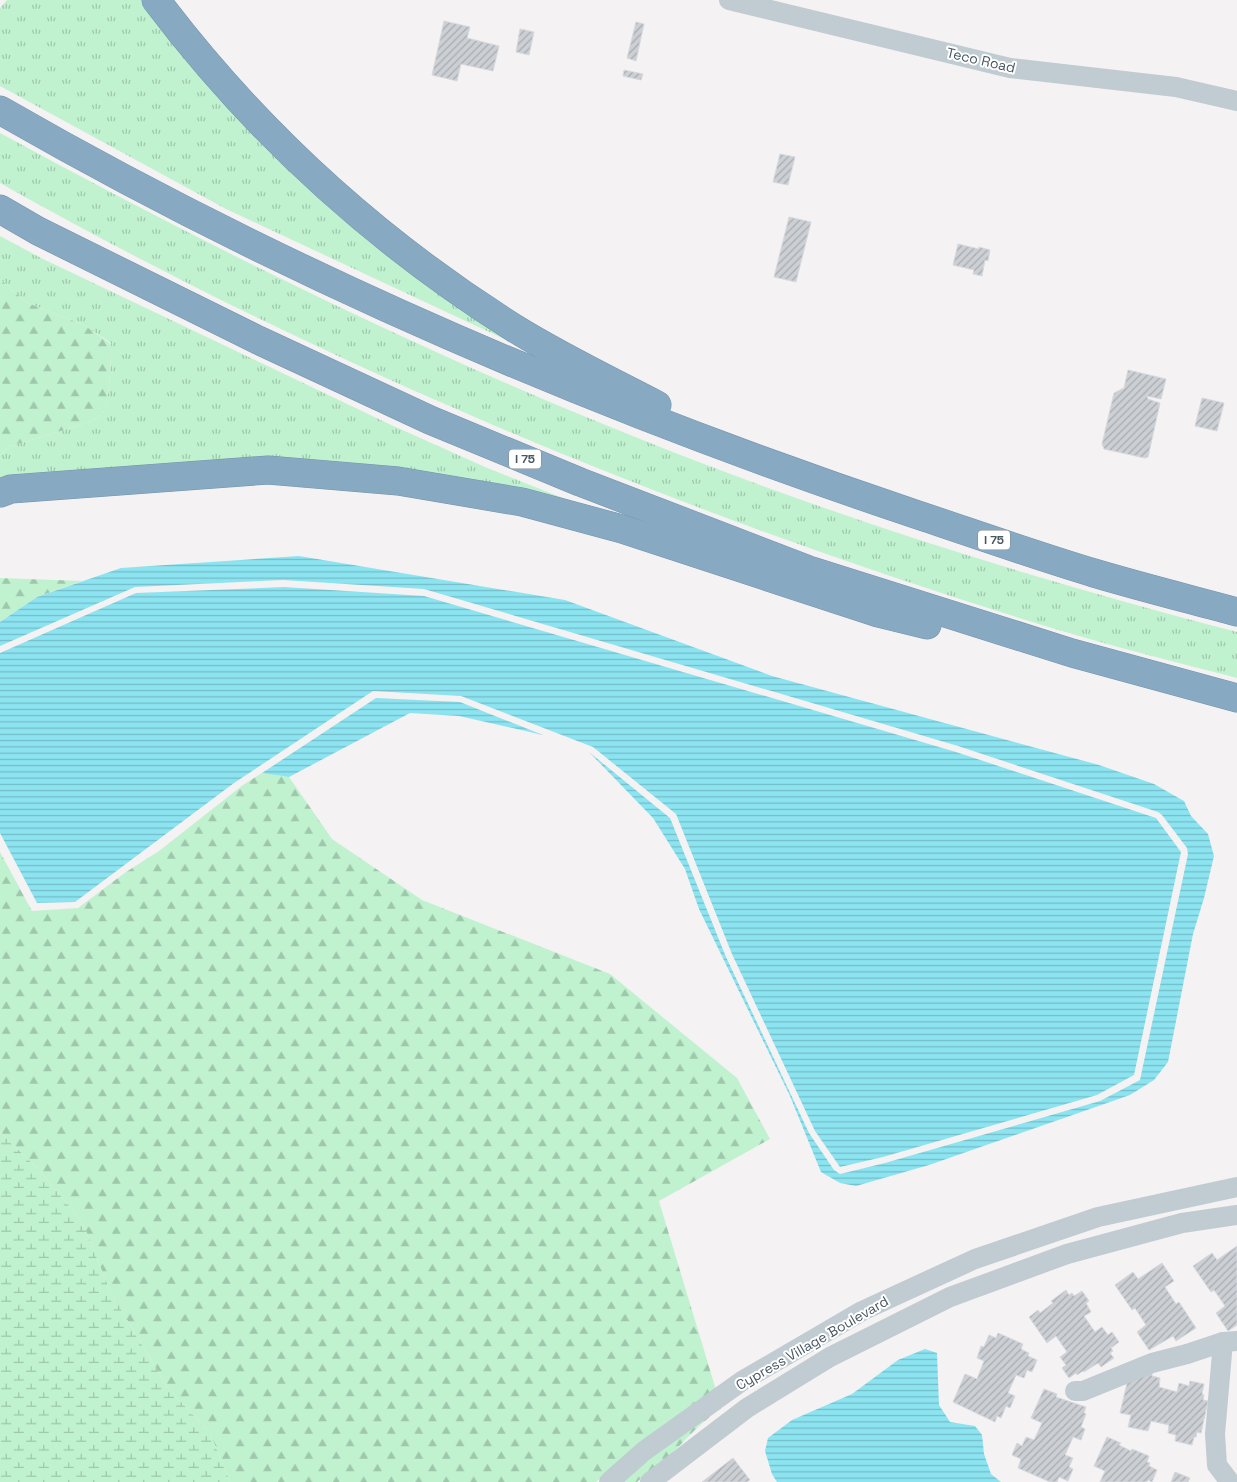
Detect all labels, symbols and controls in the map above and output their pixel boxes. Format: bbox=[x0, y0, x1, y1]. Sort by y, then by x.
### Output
street label: Teco Road bbox=[945, 43, 1017, 77]
road number: I 75 bbox=[509, 449, 541, 468]
road number: I 75 bbox=[978, 530, 1010, 550]
street label: Cypress Village Boulevard bbox=[733, 1292, 891, 1394]

